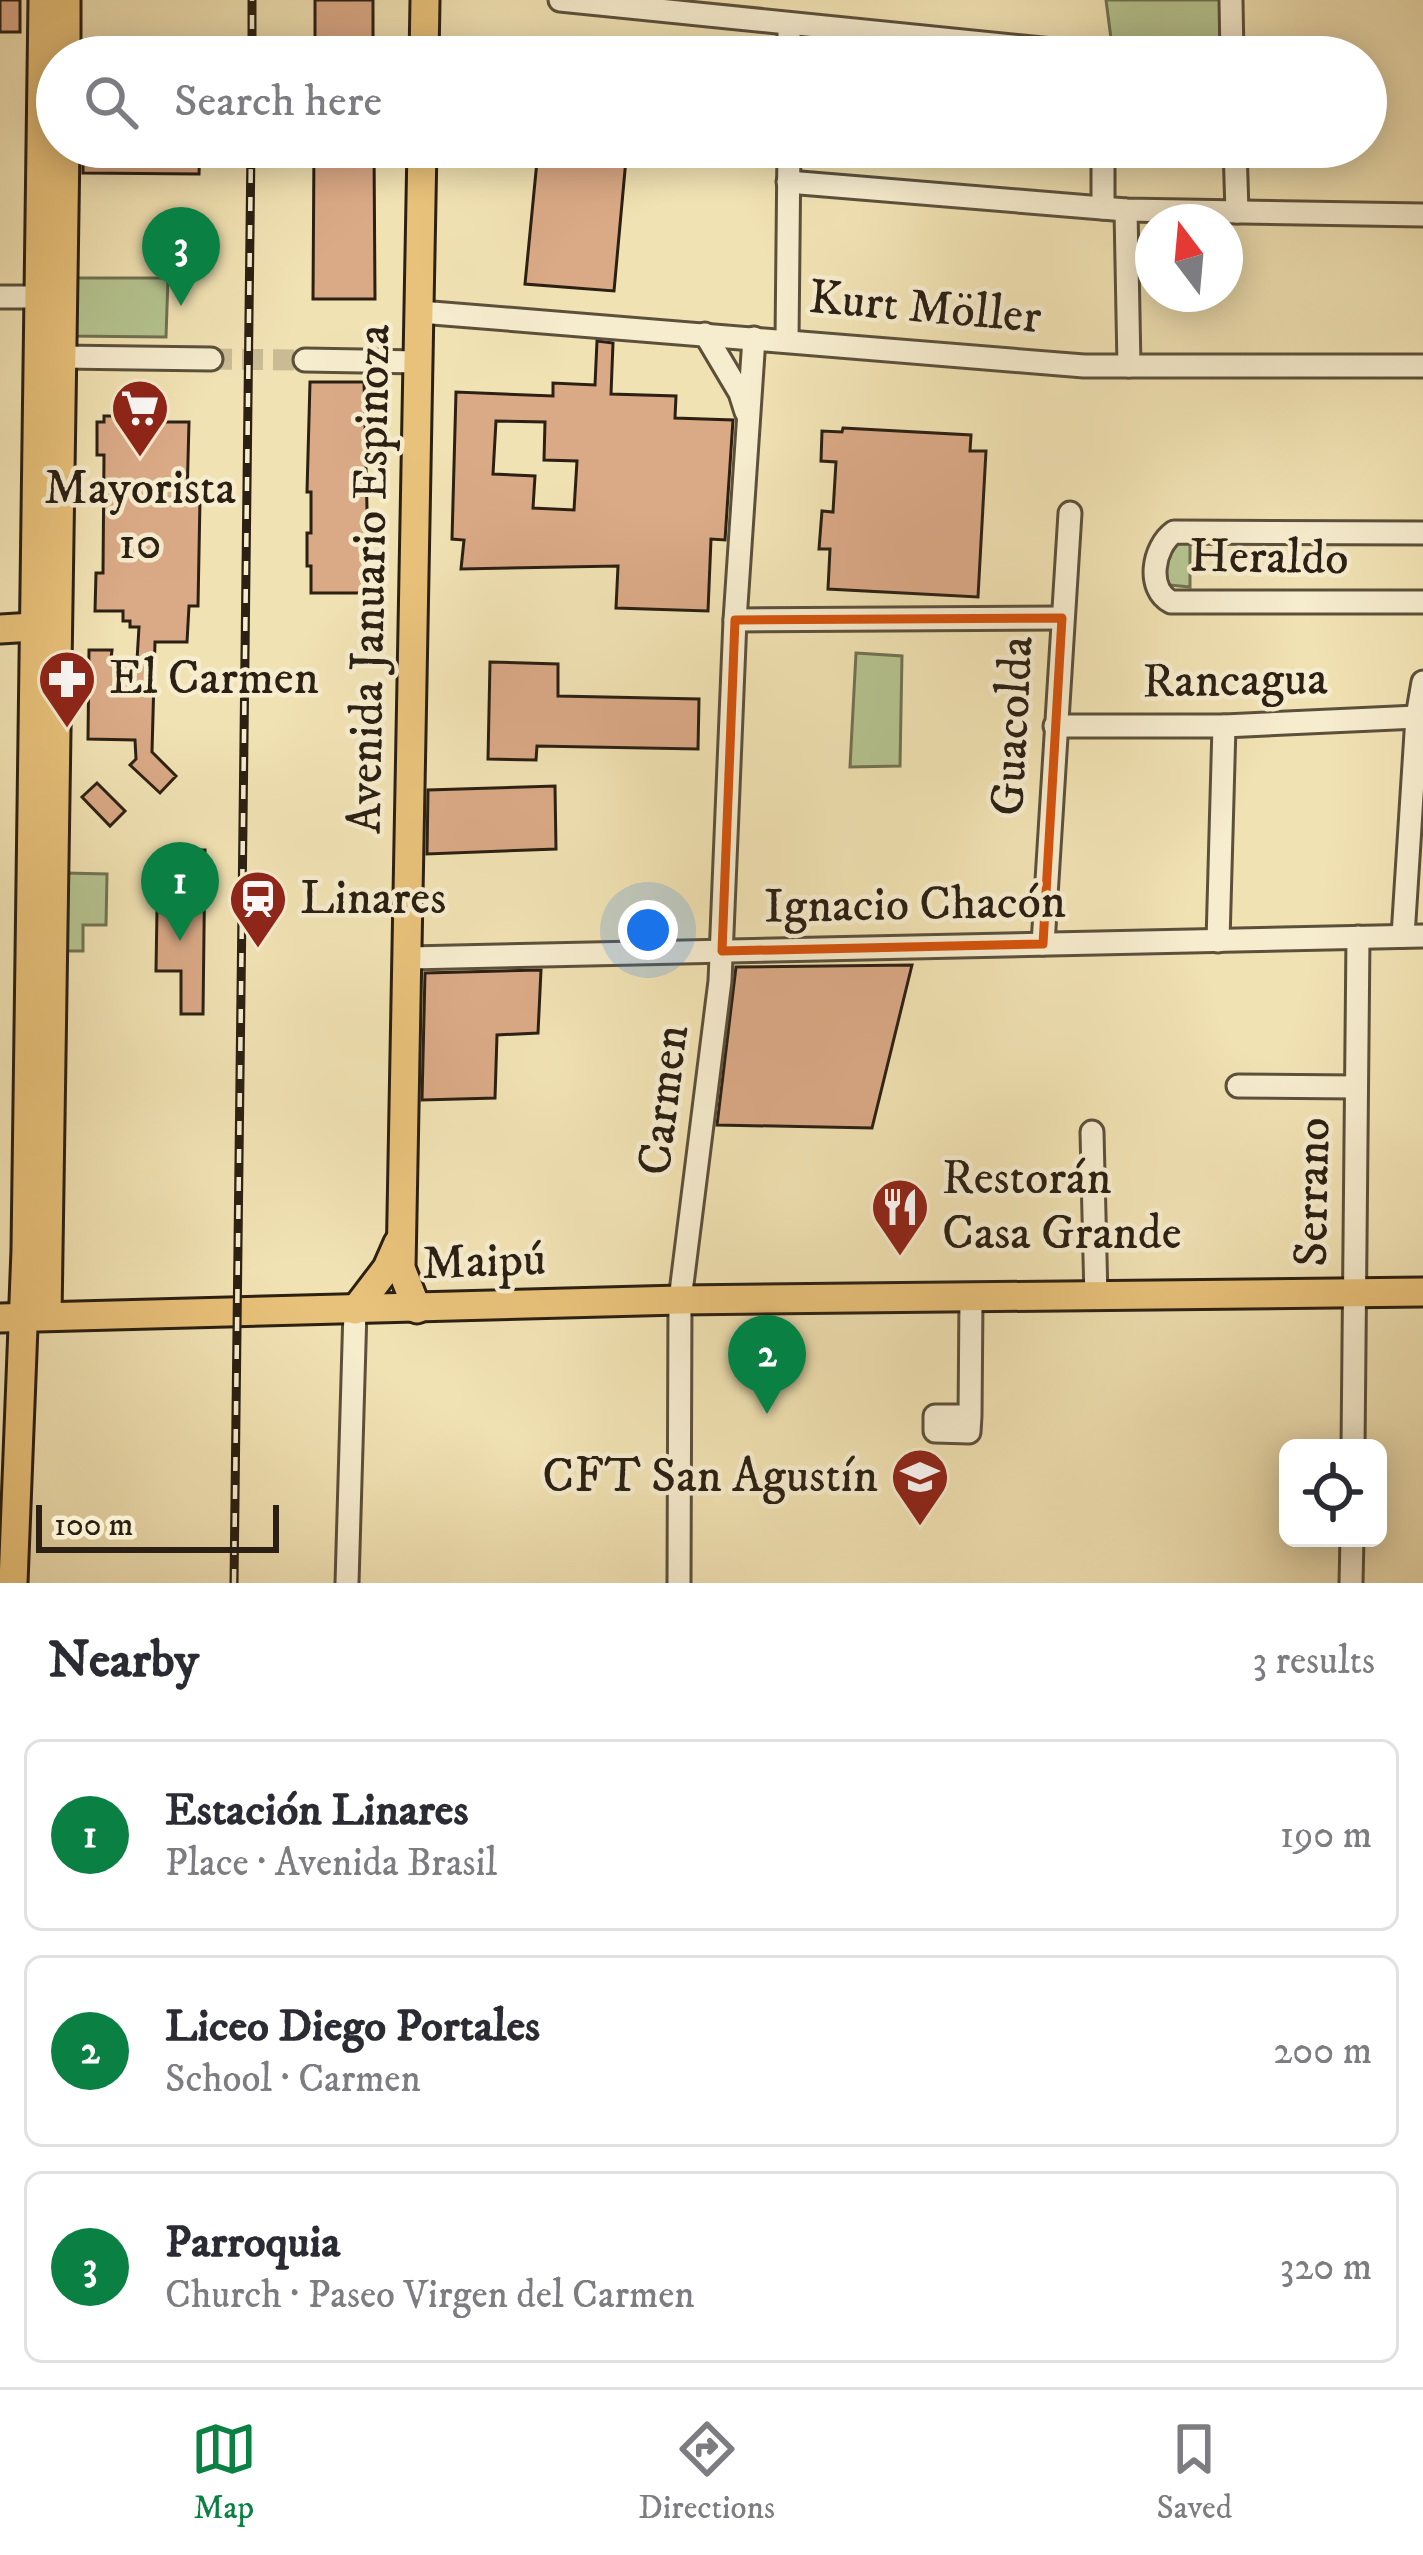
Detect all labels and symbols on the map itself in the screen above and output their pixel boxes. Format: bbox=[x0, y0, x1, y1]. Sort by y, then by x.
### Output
north arrow bbox=[1135, 204, 1243, 312]
pin: 3 bbox=[142, 207, 220, 306]
street label: Kurt Möller bbox=[806, 268, 1044, 348]
street label: Avenida Januario Espinoza bbox=[336, 323, 404, 834]
supermarket icon: Mayorista 10 bbox=[109, 377, 171, 459]
place label: Mayorista 10 bbox=[44, 459, 237, 574]
street label: Heraldo bbox=[1189, 527, 1349, 589]
street label: Guacolda bbox=[978, 634, 1048, 817]
pharmacy icon: El Carmen bbox=[36, 648, 98, 730]
place label: El Carmen bbox=[109, 649, 319, 709]
street label: Rancagua bbox=[1142, 649, 1329, 713]
pin: 1 bbox=[141, 842, 219, 941]
station icon: Linares bbox=[227, 868, 289, 950]
place label: Linares bbox=[300, 869, 446, 929]
street label: Ignacio Chacón bbox=[764, 872, 1066, 938]
your location bbox=[618, 900, 678, 960]
street label: Carmen bbox=[625, 1021, 703, 1179]
street label: Serrano bbox=[1282, 1117, 1344, 1267]
place label: Restorán Casa Grande bbox=[942, 1149, 1182, 1264]
restaurant icon: Restorán Casa Grande bbox=[869, 1176, 931, 1258]
street label: Maipú bbox=[421, 1230, 547, 1294]
pin: 2 bbox=[728, 1315, 806, 1414]
school or university icon: CFT San Agustín bbox=[889, 1446, 951, 1528]
place label: CFT San Agustín bbox=[542, 1447, 878, 1507]
scale bar bbox=[36, 1499, 279, 1552]

